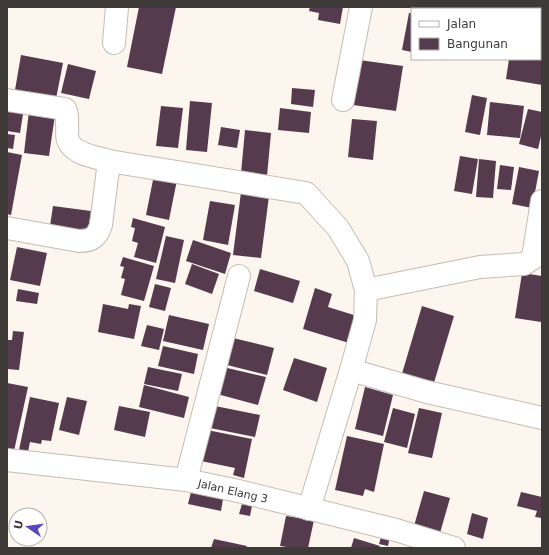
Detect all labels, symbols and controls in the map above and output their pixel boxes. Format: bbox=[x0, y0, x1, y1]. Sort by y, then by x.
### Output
legend bbox=[411, 8, 541, 60]
text: Jalan bbox=[446, 17, 476, 31]
text: Bangunan bbox=[447, 37, 508, 51]
street label: Jalan Elang 3 bbox=[196, 477, 269, 506]
north arrow bbox=[8, 507, 48, 547]
text: U bbox=[11, 519, 26, 531]

